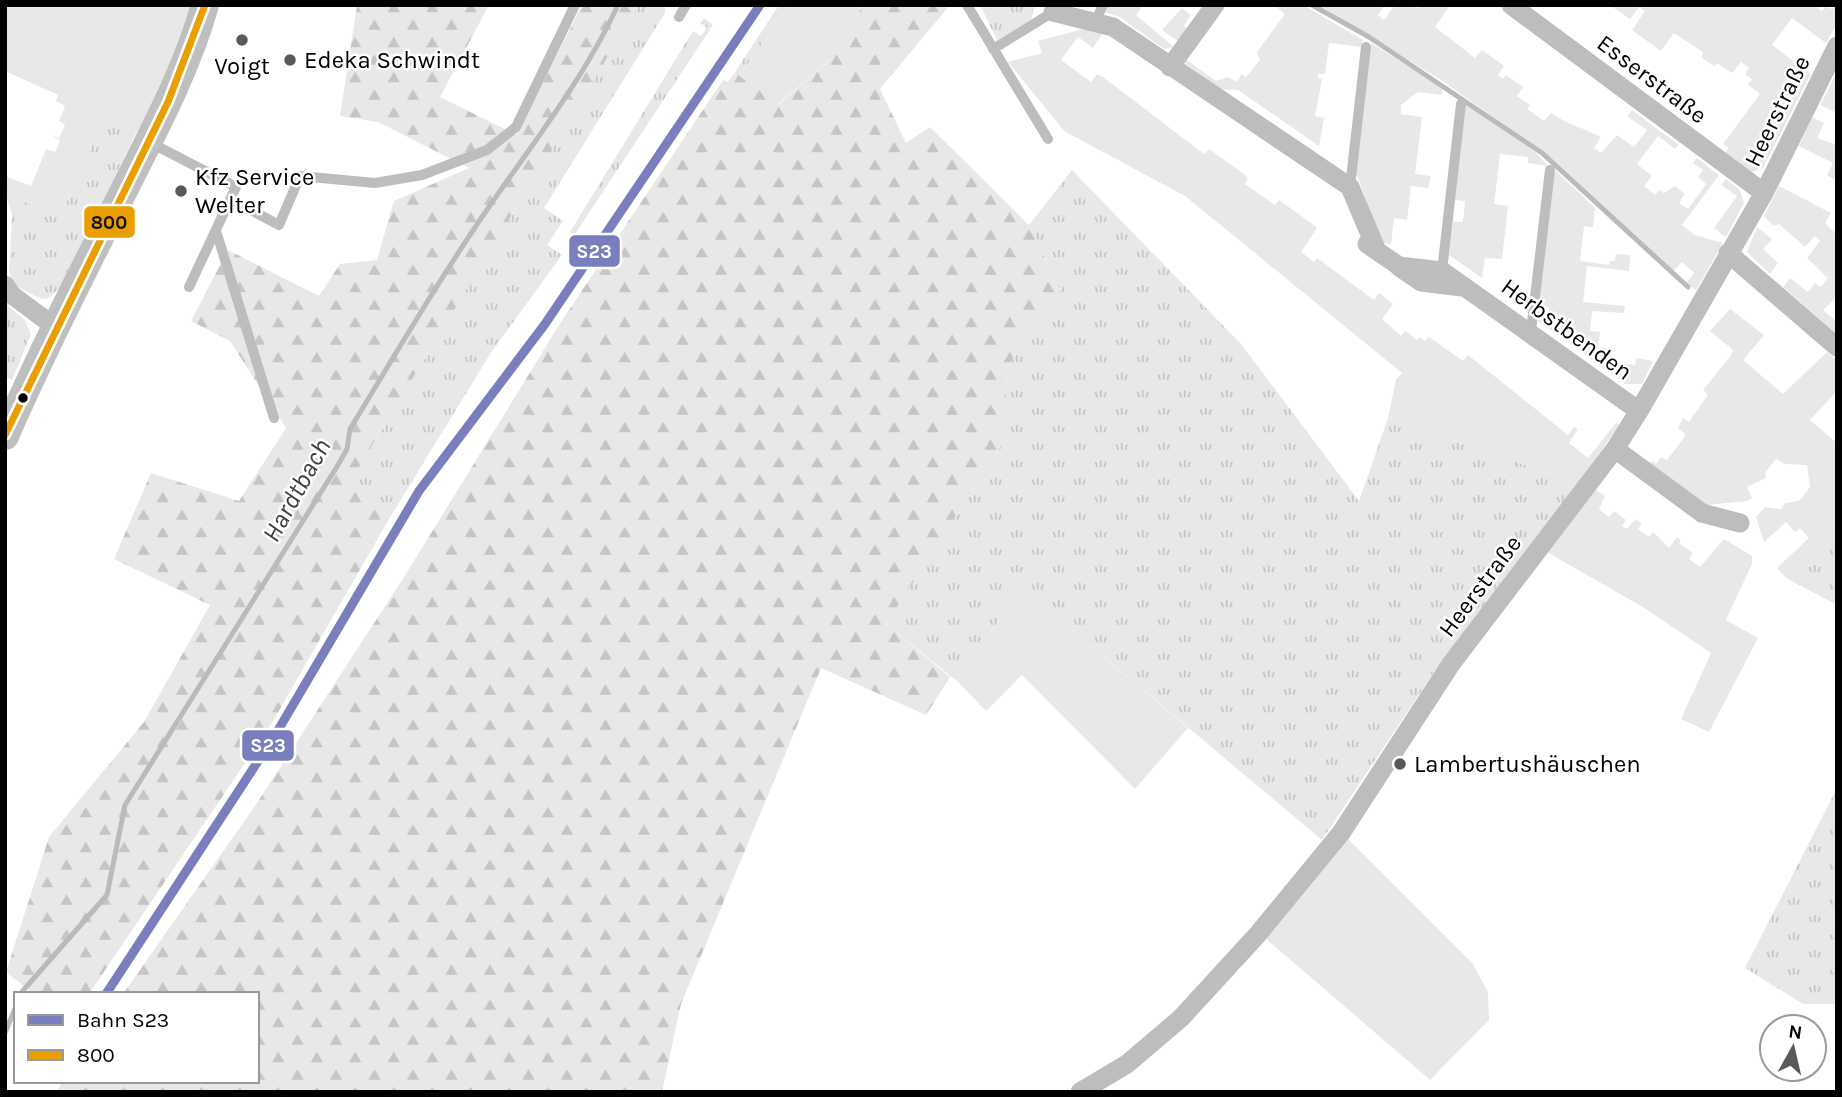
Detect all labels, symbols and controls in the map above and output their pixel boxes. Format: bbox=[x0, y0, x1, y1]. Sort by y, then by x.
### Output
street label: Esserstraße bbox=[1592, 29, 1712, 129]
marker: Voigt bbox=[234, 32, 250, 48]
place label: Edeka Schwindt bbox=[304, 46, 480, 74]
street label: Heerstraße bbox=[1738, 51, 1816, 171]
place label: Voigt bbox=[214, 52, 270, 80]
marker: Edeka Schwindt bbox=[282, 52, 298, 68]
place label: Kfz Service Welter bbox=[195, 163, 314, 219]
marker: Kfz Service Welter bbox=[173, 183, 189, 199]
line badge: 800 bbox=[83, 205, 136, 239]
text: 800 bbox=[91, 212, 127, 234]
line badge: S23 bbox=[568, 234, 621, 268]
text: S23 bbox=[576, 241, 612, 263]
street label: Herbstbenden bbox=[1496, 272, 1638, 386]
unlabelled marker bbox=[16, 391, 30, 405]
water label: Hardtbach bbox=[255, 433, 337, 547]
street label: Heerstraße bbox=[1433, 530, 1527, 642]
line badge: S23 bbox=[241, 729, 295, 762]
text: S23 bbox=[250, 735, 286, 757]
place label: Lambertushäuschen bbox=[1414, 750, 1641, 778]
marker: Lambertushäuschen bbox=[1392, 756, 1408, 772]
legend bbox=[14, 992, 259, 1083]
text: Bahn S23 bbox=[77, 1008, 169, 1032]
north arrow bbox=[1758, 1013, 1828, 1083]
text: N bbox=[1787, 1020, 1804, 1044]
text: 800 bbox=[77, 1043, 115, 1067]

